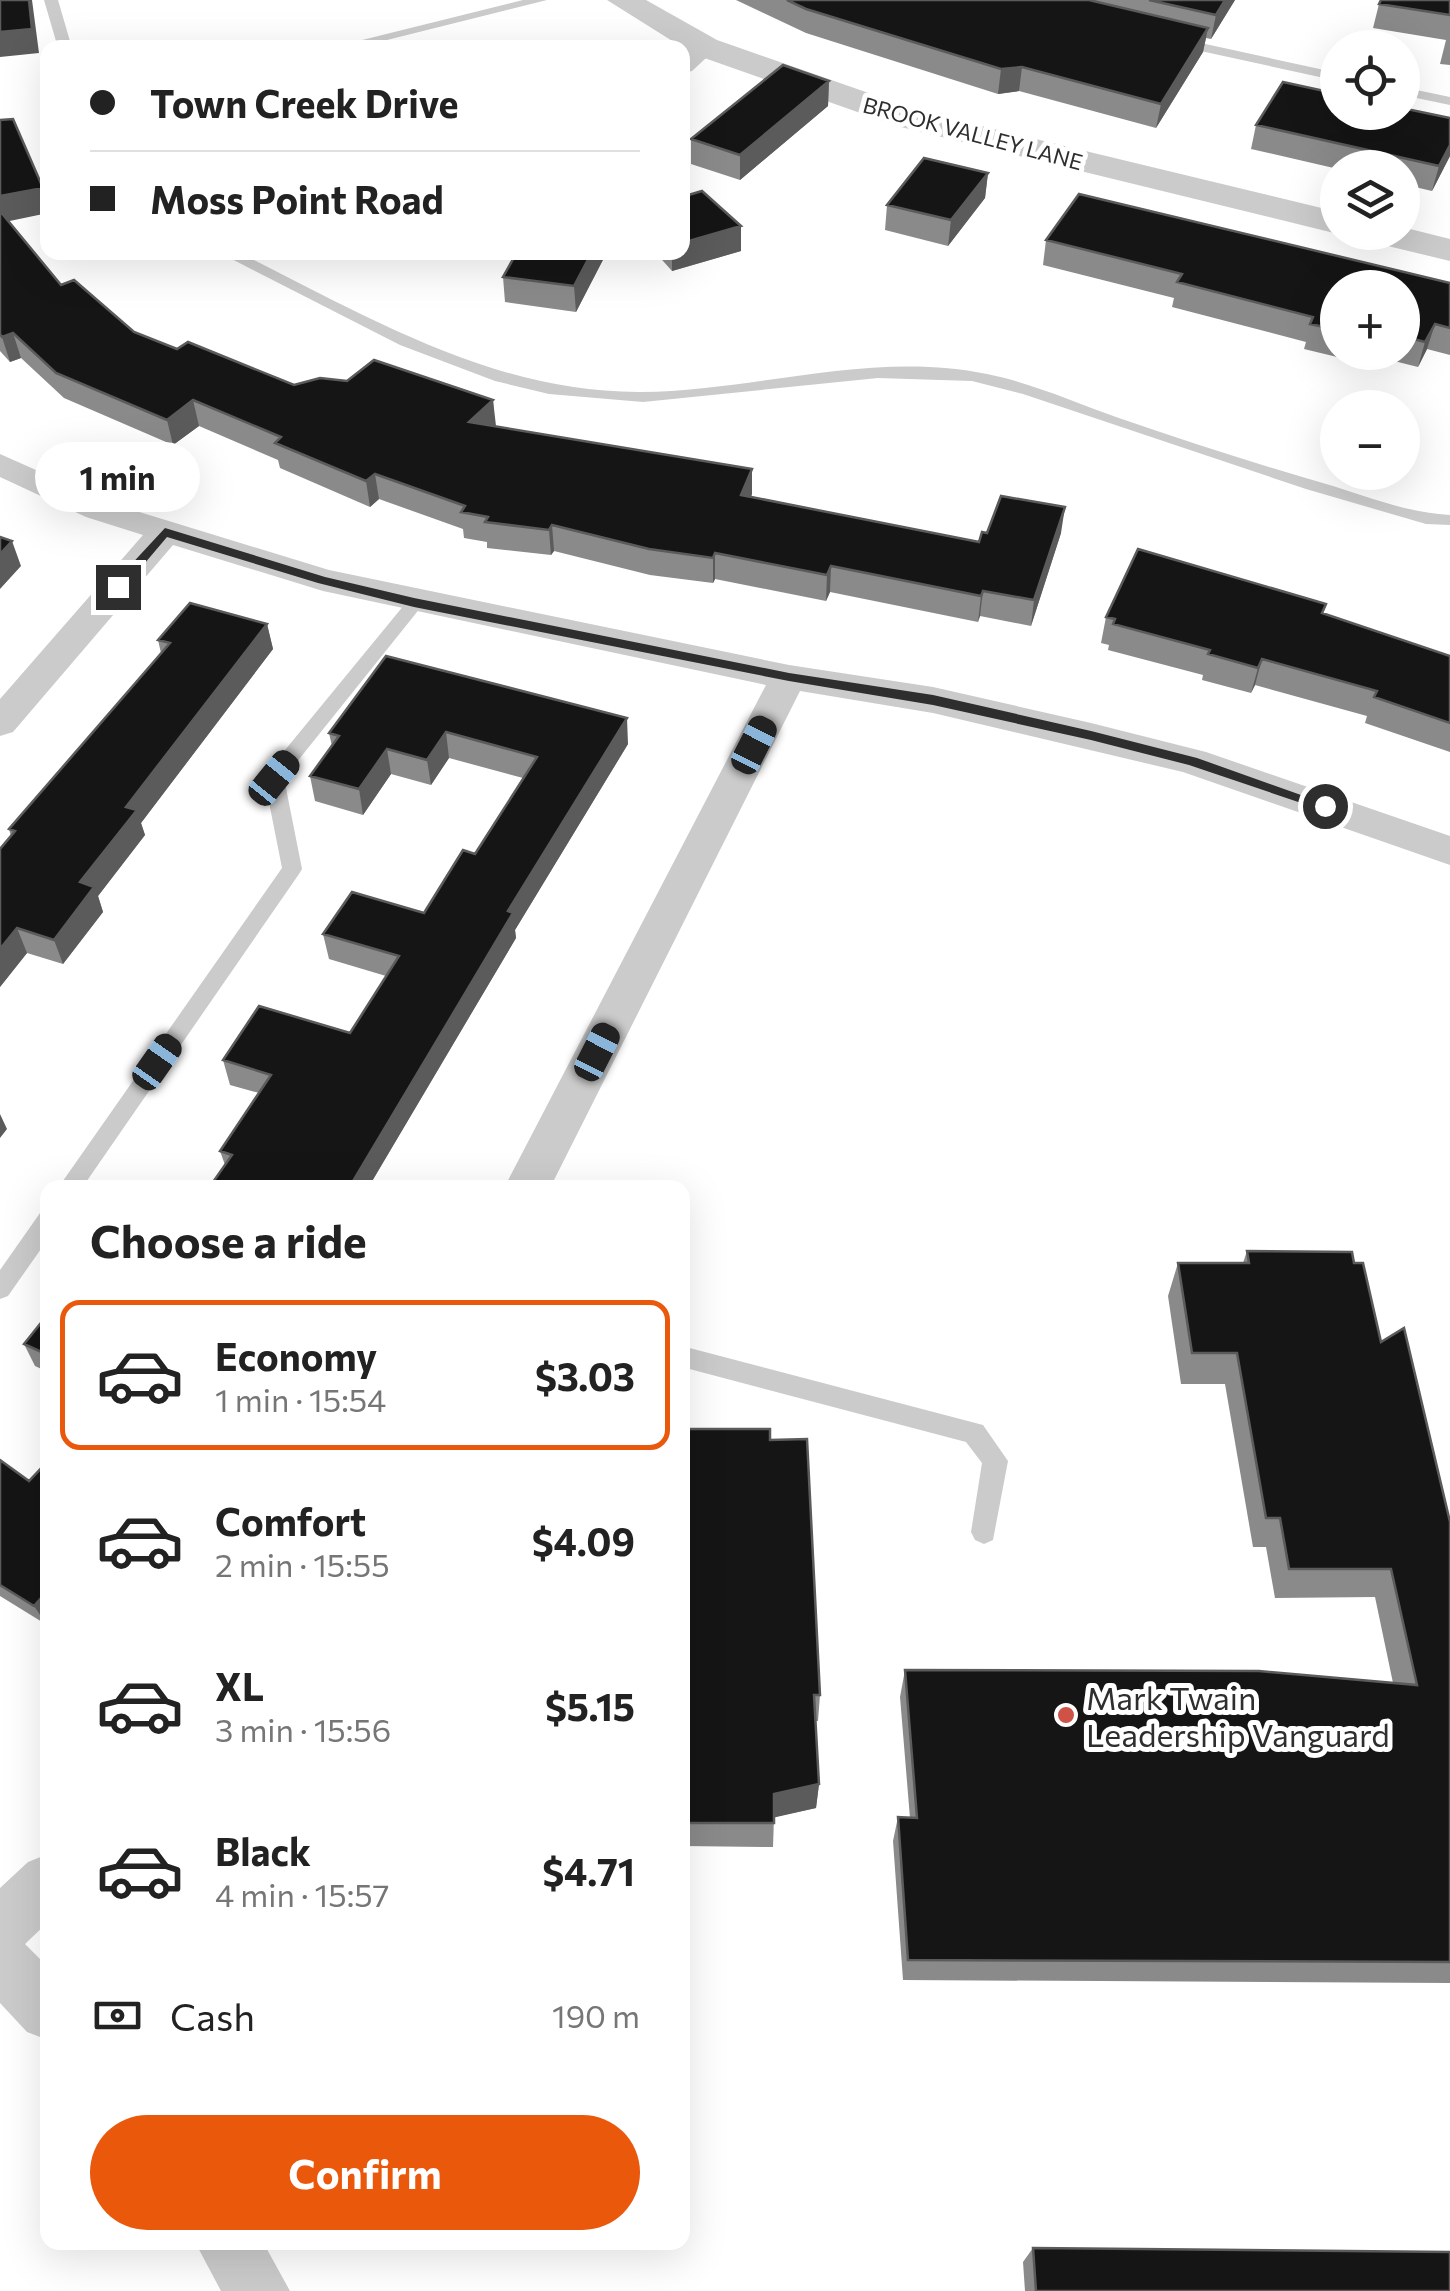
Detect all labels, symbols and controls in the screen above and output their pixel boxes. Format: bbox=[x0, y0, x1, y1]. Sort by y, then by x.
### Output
map controls bbox=[1320, 30, 1420, 490]
button: locate bbox=[1320, 30, 1420, 130]
text: Town Creek Drive bbox=[150, 79, 459, 126]
street label: BROOK VALLEY LANE bbox=[860, 91, 1086, 175]
button: layers bbox=[1320, 150, 1420, 250]
text: Moss Point Road bbox=[150, 175, 444, 222]
button: + bbox=[1320, 270, 1420, 370]
button: − bbox=[1320, 390, 1420, 490]
callout: 1 min bbox=[36, 442, 200, 512]
text: 1 min bbox=[80, 457, 155, 497]
route end bbox=[96, 565, 141, 610]
car bbox=[727, 711, 781, 779]
car bbox=[243, 745, 305, 811]
route start bbox=[1303, 784, 1348, 829]
car bbox=[570, 1018, 624, 1086]
car bbox=[128, 1029, 186, 1095]
text: Choose a ride bbox=[90, 1212, 367, 1267]
icon: car bbox=[95, 1330, 185, 1420]
text: Economy bbox=[215, 1332, 377, 1379]
text: $3.03 bbox=[535, 1352, 635, 1399]
text: 1 min · 15:54 bbox=[215, 1379, 386, 1419]
icon: car bbox=[95, 1495, 185, 1585]
text: Comfort bbox=[215, 1497, 366, 1544]
text: $4.09 bbox=[532, 1517, 635, 1564]
text: 2 min · 15:55 bbox=[215, 1544, 390, 1584]
icon: car bbox=[95, 1660, 185, 1750]
text: XL bbox=[215, 1662, 264, 1709]
place label: Mark Twain Leadership Vanguard bbox=[1086, 1677, 1390, 1754]
text: $5.15 bbox=[545, 1682, 635, 1729]
marker: Mark Twain Leadership Vanguard bbox=[1055, 1704, 1077, 1726]
text: 3 min · 15:56 bbox=[215, 1709, 391, 1749]
icon: car bbox=[95, 1825, 185, 1915]
text: Black bbox=[215, 1827, 311, 1874]
text: $4.71 bbox=[542, 1847, 635, 1894]
text: 4 min · 15:57 bbox=[215, 1874, 390, 1914]
icon: cash bbox=[90, 1988, 145, 2043]
text: Cash bbox=[170, 1992, 255, 2039]
text: 190 m bbox=[552, 1995, 640, 2035]
button: Confirm bbox=[90, 2115, 640, 2230]

